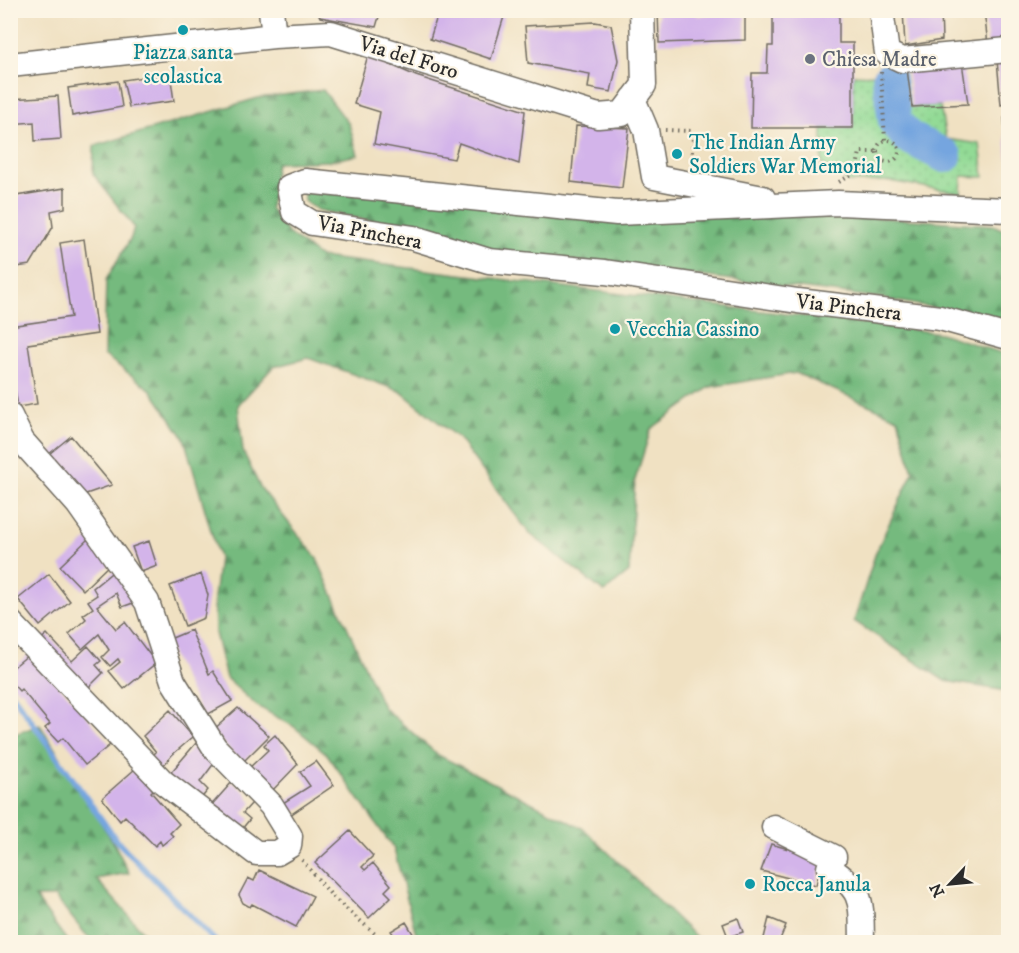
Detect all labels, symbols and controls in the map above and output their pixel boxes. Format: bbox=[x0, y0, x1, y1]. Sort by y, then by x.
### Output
marker: Piazza santa scolastica bbox=[176, 23, 190, 37]
street label: Via del Foro bbox=[355, 30, 461, 85]
place label: Piazza santa scolastica bbox=[133, 40, 233, 90]
place label: Chiesa Madre bbox=[822, 47, 937, 73]
marker: Chiesa Madre bbox=[803, 52, 817, 66]
place label: The Indian Army Soldiers War Memorial bbox=[689, 130, 882, 180]
marker: The Indian Army Soldiers War Memorial bbox=[670, 147, 684, 161]
street label: Via Pinchera bbox=[314, 210, 424, 256]
street label: Via Pinchera bbox=[794, 289, 903, 327]
place label: Vecchia Cassino bbox=[626, 317, 759, 343]
marker: Vecchia Cassino bbox=[608, 322, 622, 336]
north arrow bbox=[920, 854, 980, 914]
place label: Rocca Janula bbox=[762, 872, 871, 898]
marker: Rocca Janula bbox=[743, 877, 757, 891]
text: N bbox=[926, 880, 949, 900]

